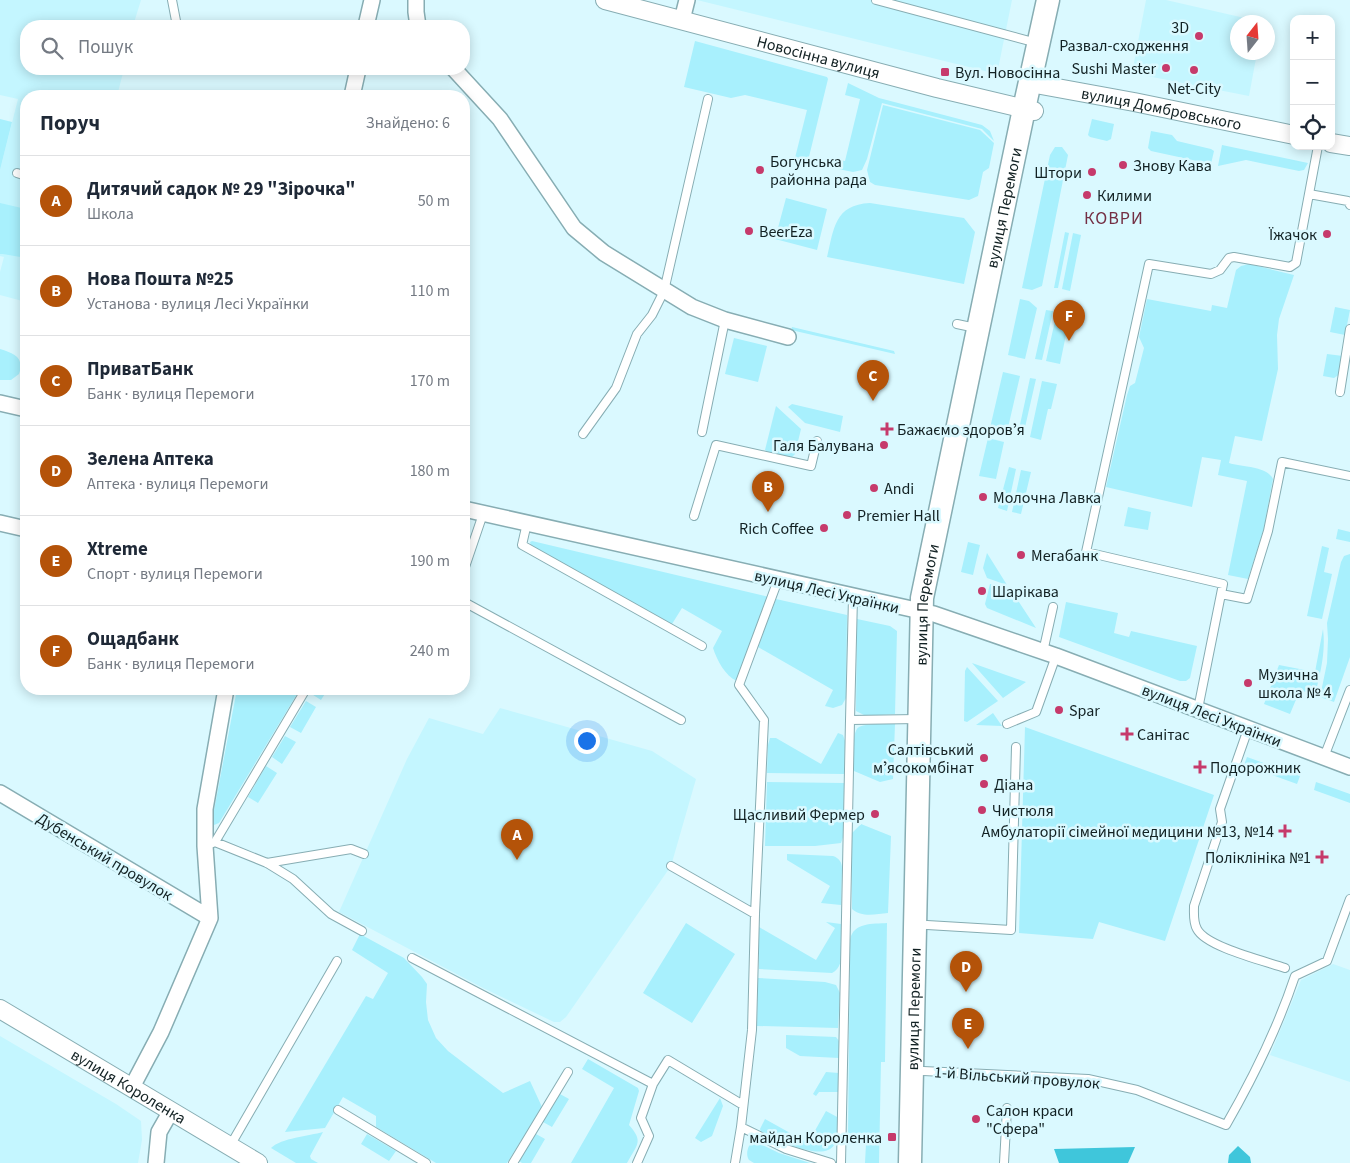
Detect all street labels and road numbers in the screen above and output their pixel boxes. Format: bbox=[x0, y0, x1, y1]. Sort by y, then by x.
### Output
street label: Новосінна вулиця bbox=[754, 31, 882, 84]
street label: вулиця Домбровського bbox=[1079, 83, 1244, 136]
street label: вулиця Перемоги bbox=[981, 145, 1028, 270]
street label: вулиця Перемоги bbox=[911, 542, 945, 666]
street label: вулиця Лесі Українки bbox=[752, 565, 901, 619]
street label: вулиця Лесі Українки bbox=[1139, 679, 1285, 753]
street label: Дубенський провулок bbox=[33, 808, 177, 906]
street label: вулиця Перемоги bbox=[902, 947, 927, 1071]
street label: вулиця Короленка bbox=[67, 1044, 190, 1130]
street label: 1-й Вільський провулок bbox=[933, 1061, 1101, 1095]

